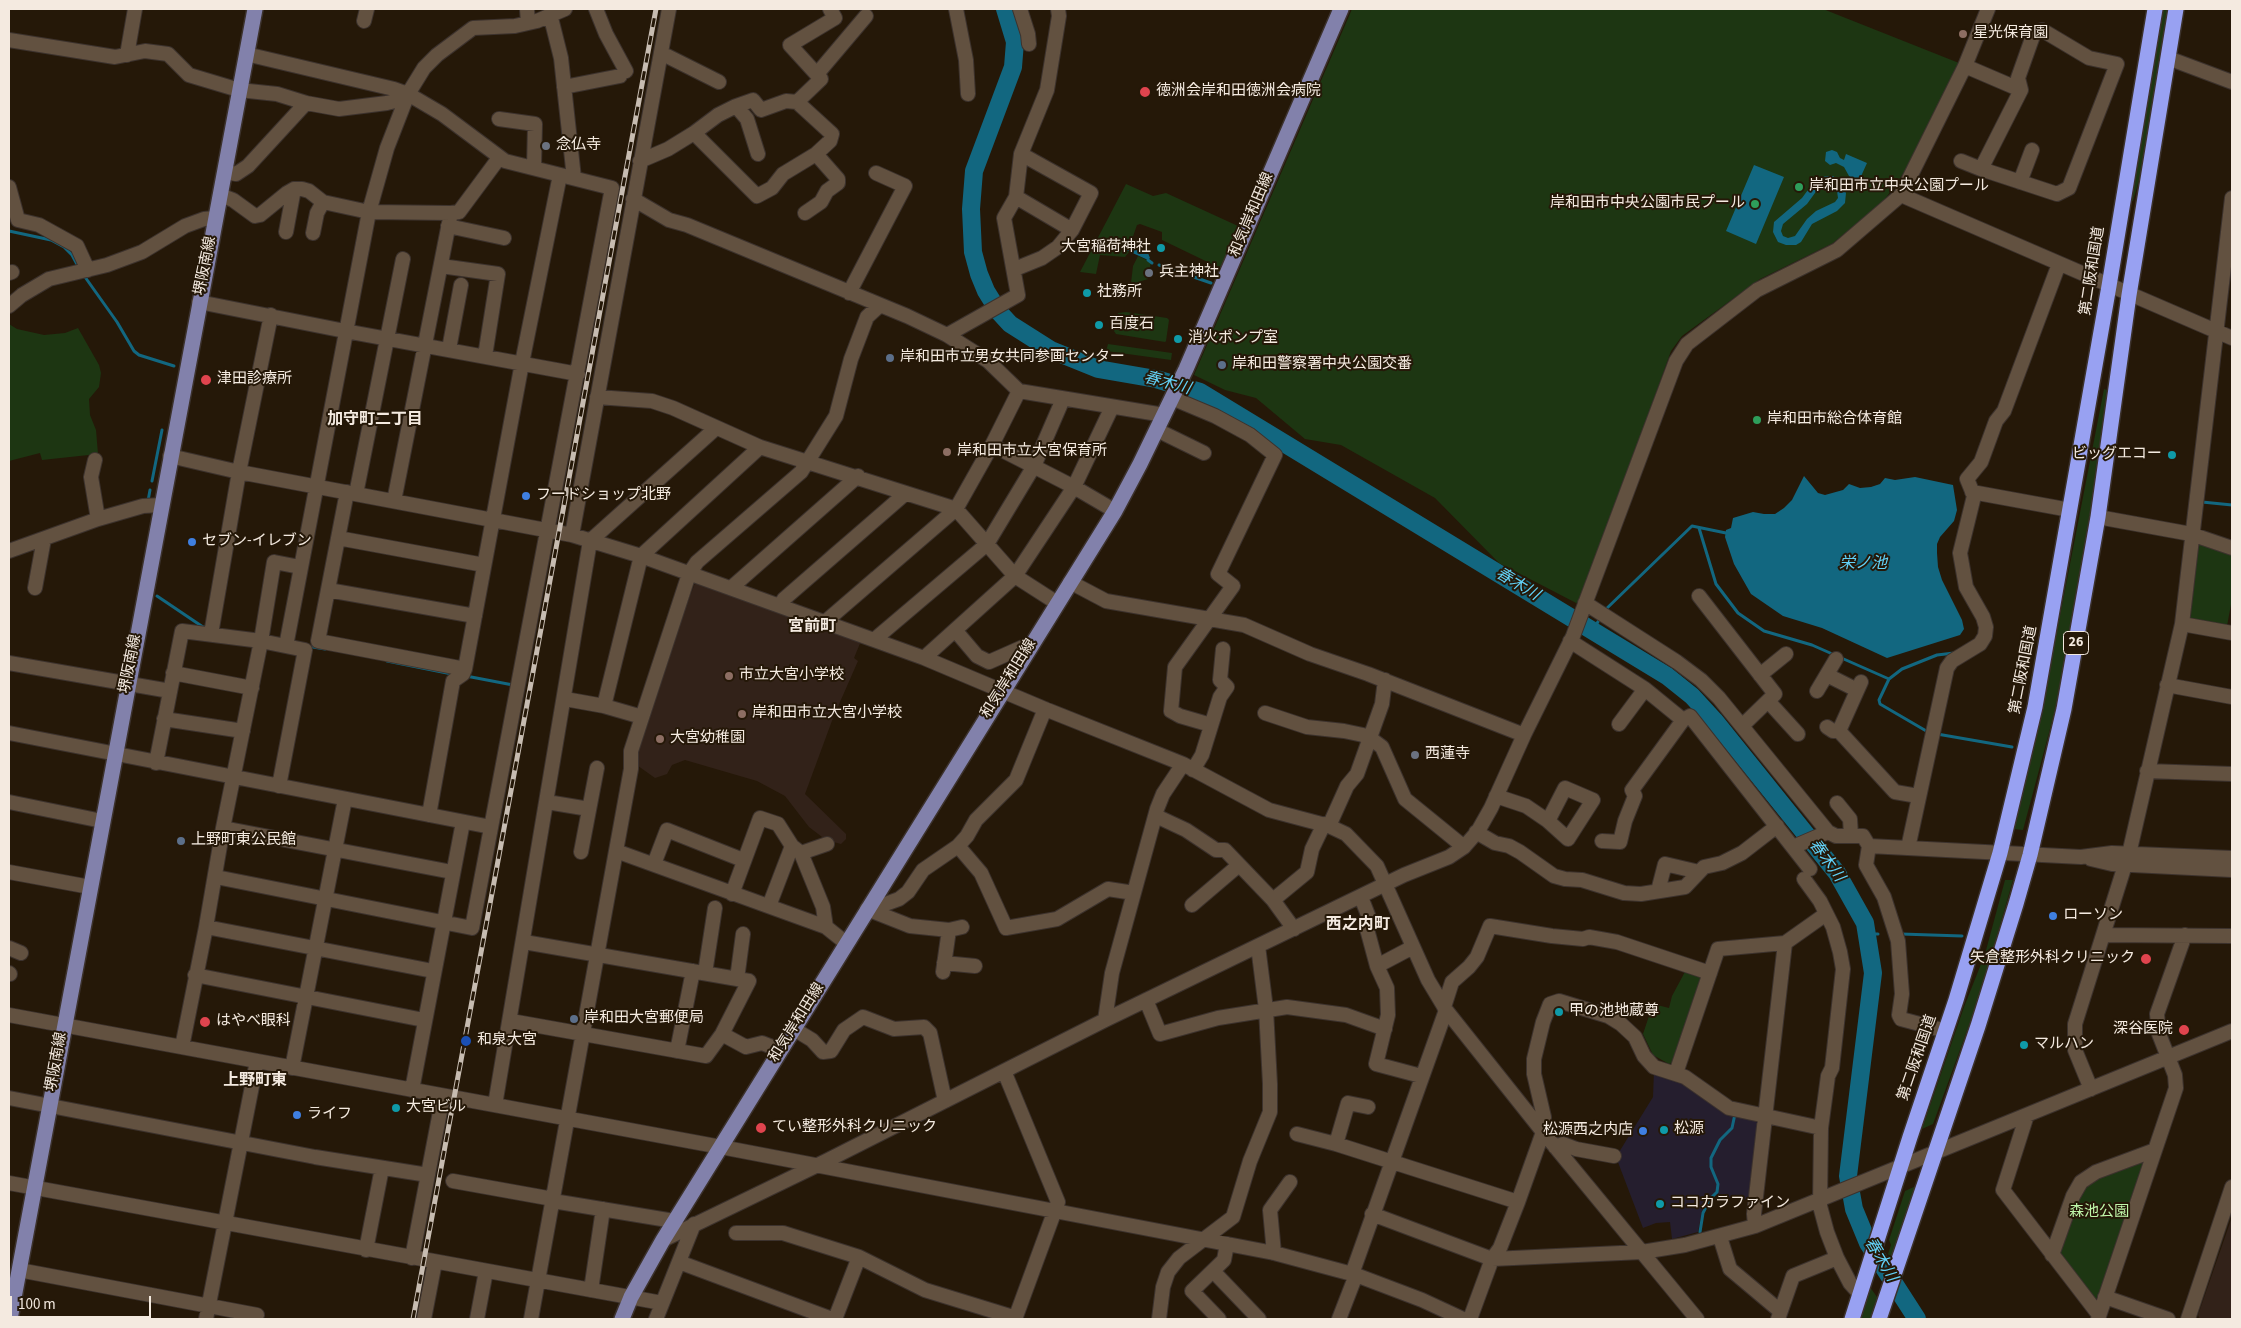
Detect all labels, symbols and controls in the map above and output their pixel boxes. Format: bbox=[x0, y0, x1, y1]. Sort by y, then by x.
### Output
place label: 星光保育園 bbox=[1973, 25, 2048, 43]
marker: 星光保育園 bbox=[1957, 28, 1969, 40]
place label: 徳洲会岸和田徳洲会病院 bbox=[1156, 83, 1321, 101]
marker: 徳洲会岸和田徳洲会病院 bbox=[1138, 85, 1152, 99]
place label: 念仏寺 bbox=[556, 137, 601, 155]
marker: 念仏寺 bbox=[540, 140, 552, 152]
street label: 和気岸和田線 bbox=[1226, 170, 1278, 260]
place label: 岸和田市立中央公園プール bbox=[1809, 178, 1989, 196]
marker: 岸和田市立中央公園プール bbox=[1793, 181, 1805, 193]
place label: 岸和田市中央公園市民プール bbox=[1550, 195, 1745, 213]
marker: 岸和田市中央公園市民プール bbox=[1749, 198, 1761, 210]
street label: 第二阪和国道 bbox=[2077, 225, 2109, 317]
street label: 堺阪南線 bbox=[191, 235, 221, 297]
place label: 大宮稲荷神社 bbox=[1061, 239, 1151, 257]
marker: 大宮稲荷神社 bbox=[1155, 242, 1167, 254]
place label: 兵主神社 bbox=[1159, 264, 1219, 282]
marker: 兵主神社 bbox=[1143, 267, 1155, 279]
place label: 社務所 bbox=[1097, 284, 1142, 302]
marker: 社務所 bbox=[1081, 287, 1093, 299]
place label: 百度石 bbox=[1109, 316, 1154, 334]
marker: 百度石 bbox=[1093, 319, 1105, 331]
place label: 消火ポンプ室 bbox=[1188, 330, 1278, 348]
marker: 消火ポンプ室 bbox=[1172, 333, 1184, 345]
place label: 岸和田市立男女共同参画センター bbox=[900, 349, 1125, 367]
marker: 岸和田市立男女共同参画センター bbox=[884, 352, 896, 364]
place label: 岸和田警察署中央公園交番 bbox=[1232, 356, 1412, 374]
marker: 岸和田警察署中央公園交番 bbox=[1216, 359, 1228, 371]
water label: 春木川 bbox=[1141, 369, 1193, 399]
place label: 津田診療所 bbox=[217, 371, 292, 389]
marker: 津田診療所 bbox=[199, 373, 213, 387]
district label: 加守町二丁目 bbox=[327, 410, 423, 430]
place label: 岸和田市総合体育館 bbox=[1767, 411, 1902, 429]
marker: 岸和田市総合体育館 bbox=[1751, 414, 1763, 426]
place label: 岸和田市立大宮保育所 bbox=[957, 443, 1107, 461]
marker: 岸和田市立大宮保育所 bbox=[941, 446, 953, 458]
place label: ビッグエコー bbox=[2072, 446, 2162, 464]
marker: ビッグエコー bbox=[2166, 449, 2178, 461]
place label: フードショップ北野 bbox=[536, 487, 671, 505]
marker: フードショップ北野 bbox=[520, 490, 532, 502]
place label: セブン-イレブン bbox=[202, 533, 312, 551]
marker: セブン-イレブン bbox=[186, 536, 198, 548]
water label: 栄ノ池 bbox=[1839, 554, 1887, 574]
water label: 春木川 bbox=[1491, 564, 1543, 606]
district label: 宮前町 bbox=[788, 617, 836, 637]
street label: 第二阪和国道 bbox=[2007, 624, 2041, 716]
road number: 26 bbox=[2064, 632, 2088, 654]
street label: 堺阪南線 bbox=[116, 633, 146, 695]
street label: 和気岸和田線 bbox=[978, 636, 1040, 722]
place label: 市立大宮小学校 bbox=[739, 667, 844, 685]
marker: 市立大宮小学校 bbox=[723, 670, 735, 682]
place label: 岸和田市立大宮小学校 bbox=[752, 705, 902, 723]
marker: 岸和田市立大宮小学校 bbox=[736, 708, 748, 720]
place label: 大宮幼稚園 bbox=[670, 730, 745, 748]
marker: 大宮幼稚園 bbox=[654, 733, 666, 745]
place label: 西蓮寺 bbox=[1425, 746, 1470, 764]
marker: 西蓮寺 bbox=[1409, 749, 1421, 761]
place label: 上野町東公民館 bbox=[191, 832, 296, 850]
marker: 上野町東公民館 bbox=[175, 835, 187, 847]
water label: 春木川 bbox=[1804, 836, 1848, 886]
place label: ローソン bbox=[2063, 907, 2123, 925]
marker: ローソン bbox=[2047, 910, 2059, 922]
district label: 西之内町 bbox=[1326, 915, 1390, 935]
place label: 矢倉整形外科クリニック bbox=[1970, 950, 2135, 968]
marker: 矢倉整形外科クリニック bbox=[2139, 952, 2153, 966]
street label: 和気岸和田線 bbox=[766, 980, 828, 1066]
place label: 甲の池地蔵尊 bbox=[1569, 1003, 1659, 1021]
marker: 甲の池地蔵尊 bbox=[1553, 1006, 1565, 1018]
place label: 岸和田大宮郵便局 bbox=[584, 1010, 704, 1028]
place label: はやべ眼科 bbox=[216, 1013, 291, 1031]
marker: 岸和田大宮郵便局 bbox=[568, 1013, 580, 1025]
street label: 第二阪和国道 bbox=[1895, 1013, 1941, 1103]
marker: はやべ眼科 bbox=[198, 1015, 212, 1029]
place label: 深谷医院 bbox=[2113, 1021, 2173, 1039]
marker: 深谷医院 bbox=[2177, 1023, 2191, 1037]
street label: 堺阪南線 bbox=[43, 1031, 71, 1093]
place label: 和泉大宮 bbox=[477, 1032, 537, 1050]
marker: 和泉大宮 bbox=[459, 1034, 473, 1048]
place label: マルハン bbox=[2034, 1036, 2094, 1054]
marker: マルハン bbox=[2018, 1039, 2030, 1051]
district label: 上野町東 bbox=[223, 1071, 287, 1091]
place label: 大宮ビル bbox=[406, 1099, 466, 1117]
marker: 大宮ビル bbox=[390, 1102, 402, 1114]
place label: ライフ bbox=[307, 1106, 352, 1124]
marker: ライフ bbox=[291, 1109, 303, 1121]
place label: てい整形外科クリニック bbox=[772, 1119, 937, 1137]
marker: てい整形外科クリニック bbox=[754, 1121, 768, 1135]
place label: 松源 bbox=[1674, 1121, 1704, 1139]
place label: 松源西之内店 bbox=[1543, 1122, 1633, 1140]
marker: 松源 bbox=[1658, 1124, 1670, 1136]
marker: 松源西之内店 bbox=[1637, 1125, 1649, 1137]
place label: ココカラファイン bbox=[1670, 1195, 1790, 1213]
marker: ココカラファイン bbox=[1654, 1198, 1666, 1210]
park label: 森池公園 bbox=[2069, 1204, 2129, 1222]
water label: 春木川 bbox=[1859, 1234, 1901, 1286]
scale bar bbox=[12, 1286, 154, 1318]
text: 100 m bbox=[18, 1294, 56, 1315]

